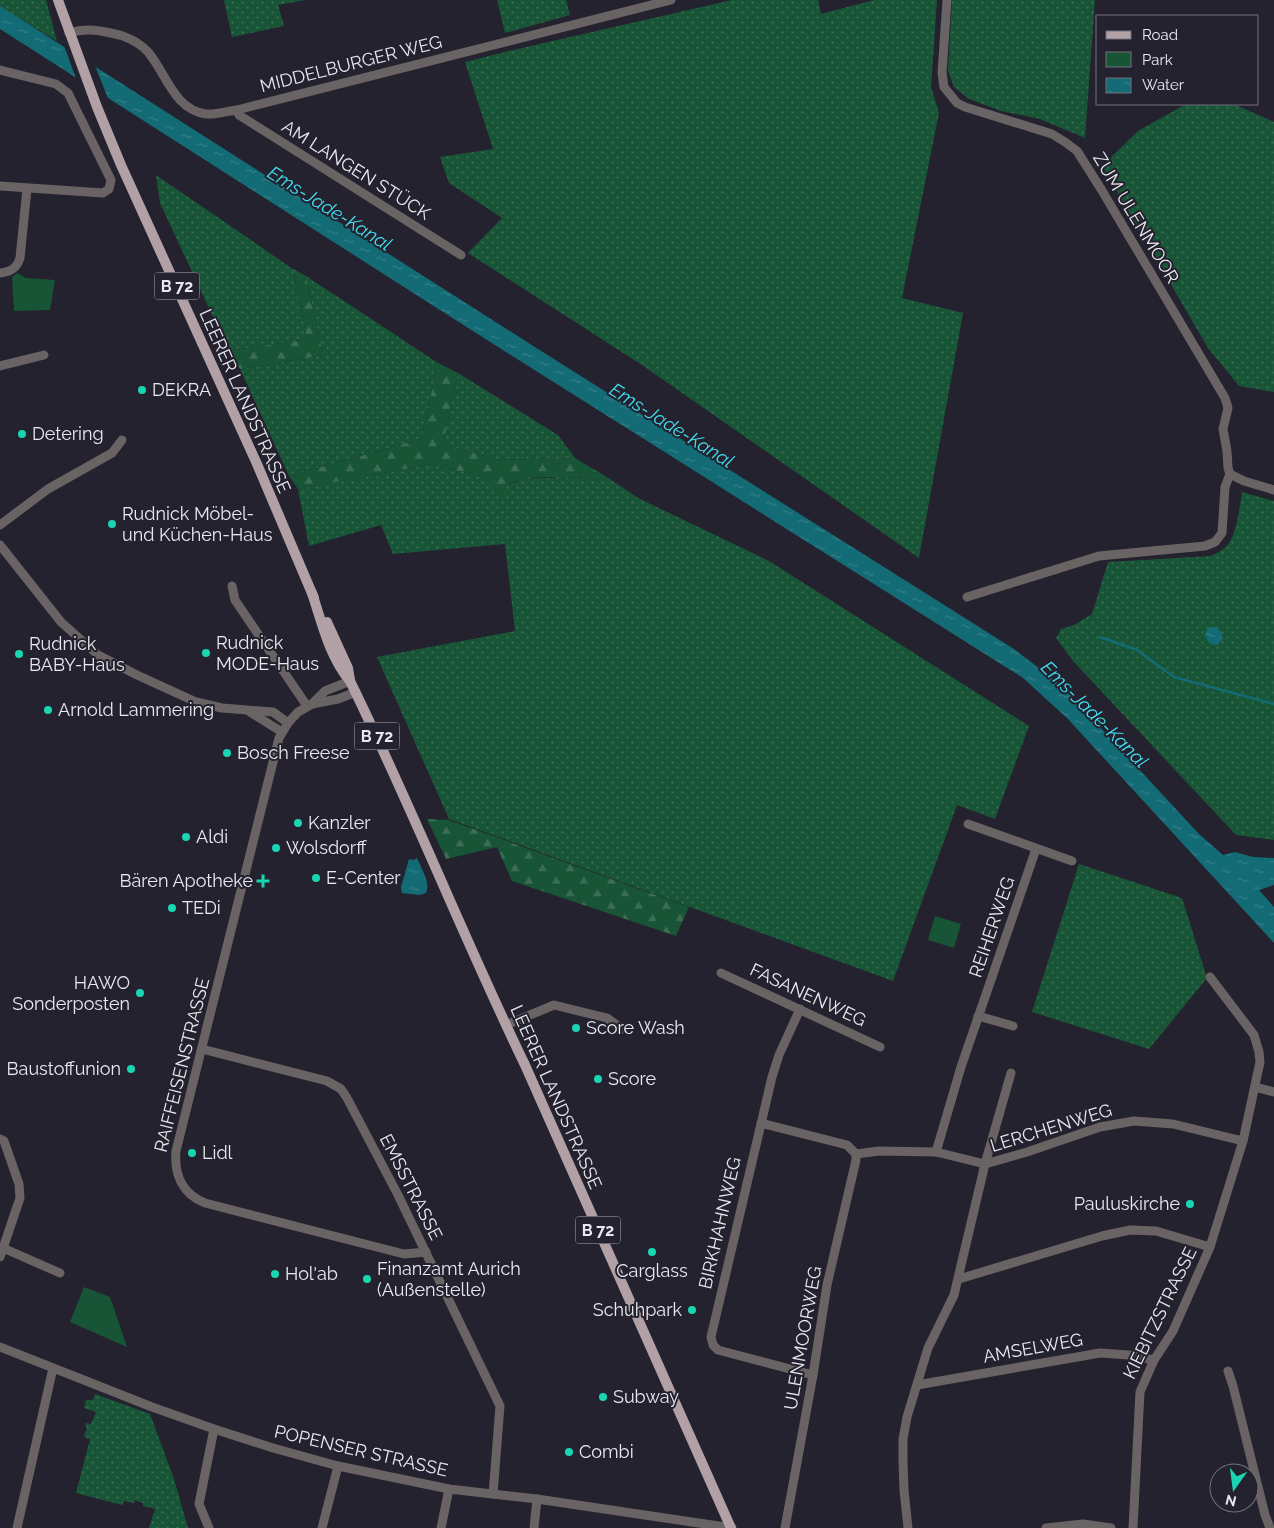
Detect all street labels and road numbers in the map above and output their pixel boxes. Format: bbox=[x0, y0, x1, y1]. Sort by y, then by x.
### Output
street label: MIDDELBURGER WEG bbox=[258, 31, 444, 96]
street label: AM LANGEN STÜCK bbox=[278, 115, 435, 224]
street label: ZUM ULENMOOR bbox=[1089, 149, 1184, 287]
road number: B 72 bbox=[154, 272, 200, 300]
street label: LEERER LANDSTRASSE bbox=[195, 305, 296, 496]
road number: B 72 bbox=[354, 722, 400, 749]
street label: REIHERWEG bbox=[964, 874, 1019, 980]
street label: FASANENWEG bbox=[747, 959, 870, 1031]
street label: RAIFFEISENSTRASSE bbox=[150, 975, 213, 1154]
street label: LEERER LANDSTRASSE bbox=[506, 1001, 607, 1192]
street label: LERCHENWEG bbox=[987, 1099, 1114, 1156]
street label: EMSSTRASSE bbox=[376, 1130, 447, 1243]
street label: BIRKHAHNWEG bbox=[694, 1155, 745, 1291]
road number: B 72 bbox=[576, 1216, 620, 1244]
street label: KIEBITZSTRASSE bbox=[1119, 1243, 1201, 1382]
street label: ULENMOORWEG bbox=[780, 1264, 825, 1411]
street label: AMSELWEG bbox=[981, 1328, 1084, 1367]
street label: POPENSER STRASSE bbox=[272, 1420, 450, 1481]

